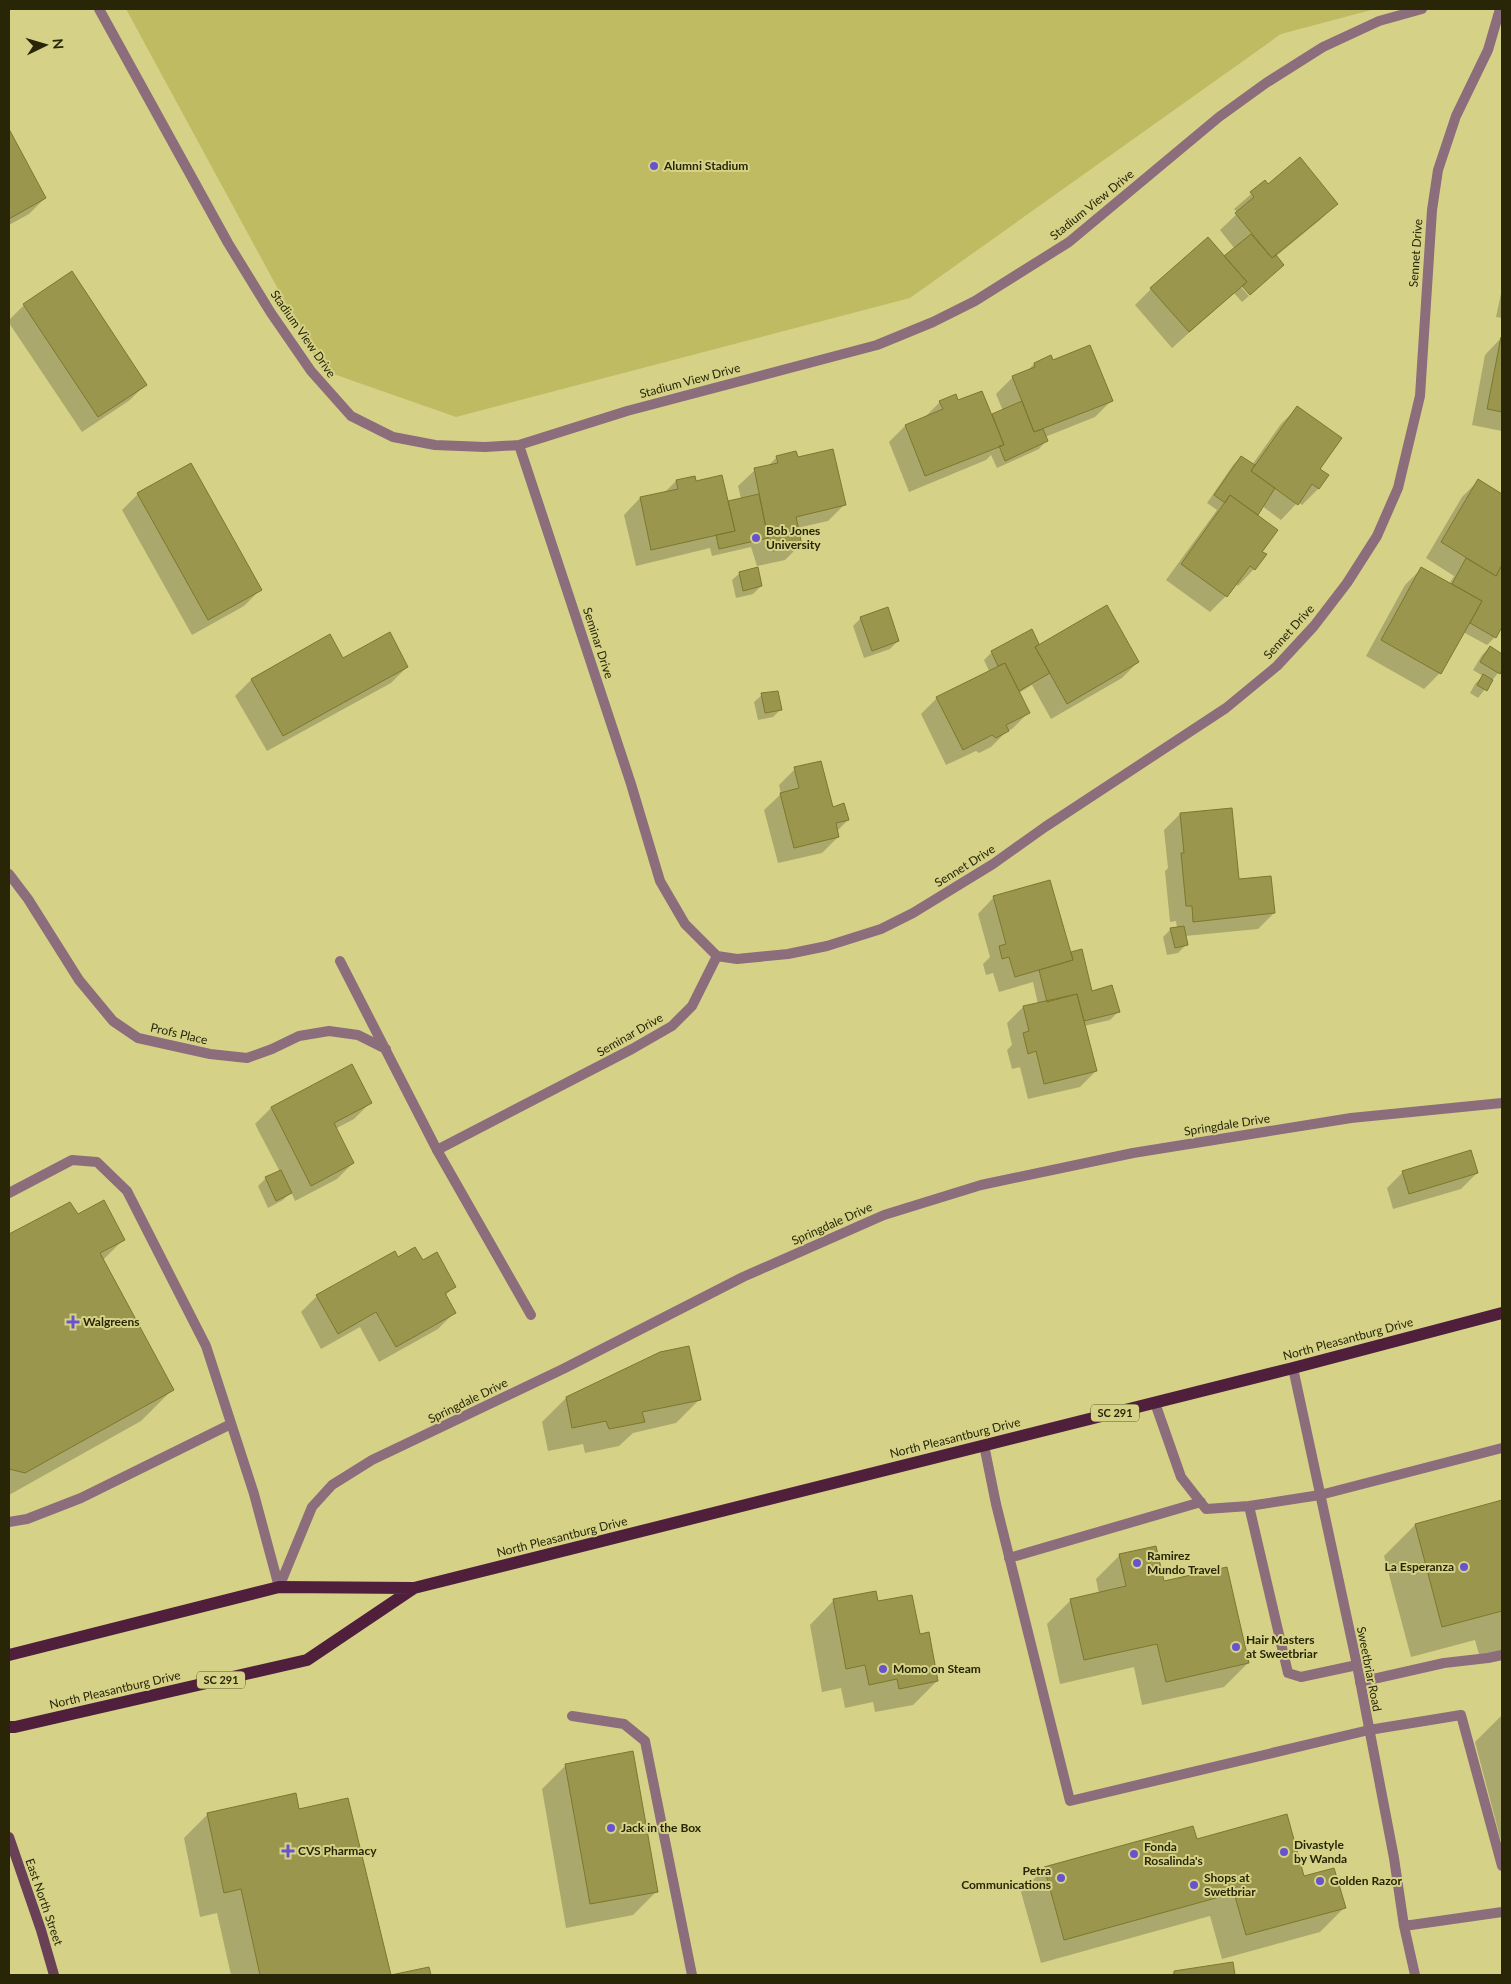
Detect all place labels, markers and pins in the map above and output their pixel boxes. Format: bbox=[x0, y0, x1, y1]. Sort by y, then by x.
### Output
place label: Alumni Stadium bbox=[663, 158, 748, 173]
marker: Alumni Stadium bbox=[648, 160, 660, 172]
place label: Bob Jones University bbox=[766, 523, 821, 552]
marker: Bob Jones University bbox=[750, 532, 762, 544]
place label: Walgreens bbox=[83, 1314, 139, 1329]
marker: Walgreens bbox=[67, 1316, 79, 1328]
place label: Ramirez Mundo Travel bbox=[1147, 1548, 1220, 1577]
marker: Ramirez Mundo Travel bbox=[1131, 1557, 1143, 1569]
place label: La Esperanza bbox=[1385, 1559, 1454, 1574]
marker: La Esperanza bbox=[1458, 1561, 1470, 1573]
place label: Hair Masters at Sweetbriar bbox=[1246, 1632, 1318, 1661]
marker: Hair Masters at Sweetbriar bbox=[1230, 1641, 1242, 1653]
place label: Momo on Steam bbox=[893, 1661, 981, 1676]
marker: Momo on Steam bbox=[877, 1663, 889, 1675]
place label: Jack in the Box bbox=[621, 1820, 702, 1835]
marker: Jack in the Box bbox=[605, 1822, 617, 1834]
place label: Divastyle by Wanda bbox=[1294, 1837, 1347, 1866]
place label: Fonda Rosalinda's bbox=[1144, 1839, 1203, 1868]
place label: CVS Pharmacy bbox=[298, 1843, 377, 1858]
marker: CVS Pharmacy bbox=[282, 1845, 294, 1857]
marker: Divastyle by Wanda bbox=[1278, 1846, 1290, 1858]
marker: Fonda Rosalinda's bbox=[1128, 1848, 1140, 1860]
place label: Petra Communications bbox=[961, 1863, 1051, 1892]
place label: Shops at Swetbriar bbox=[1204, 1870, 1256, 1899]
marker: Petra Communications bbox=[1055, 1872, 1067, 1884]
place label: Golden Razor bbox=[1330, 1873, 1402, 1888]
marker: Golden Razor bbox=[1314, 1875, 1326, 1887]
marker: Shops at Swetbriar bbox=[1188, 1879, 1200, 1891]

